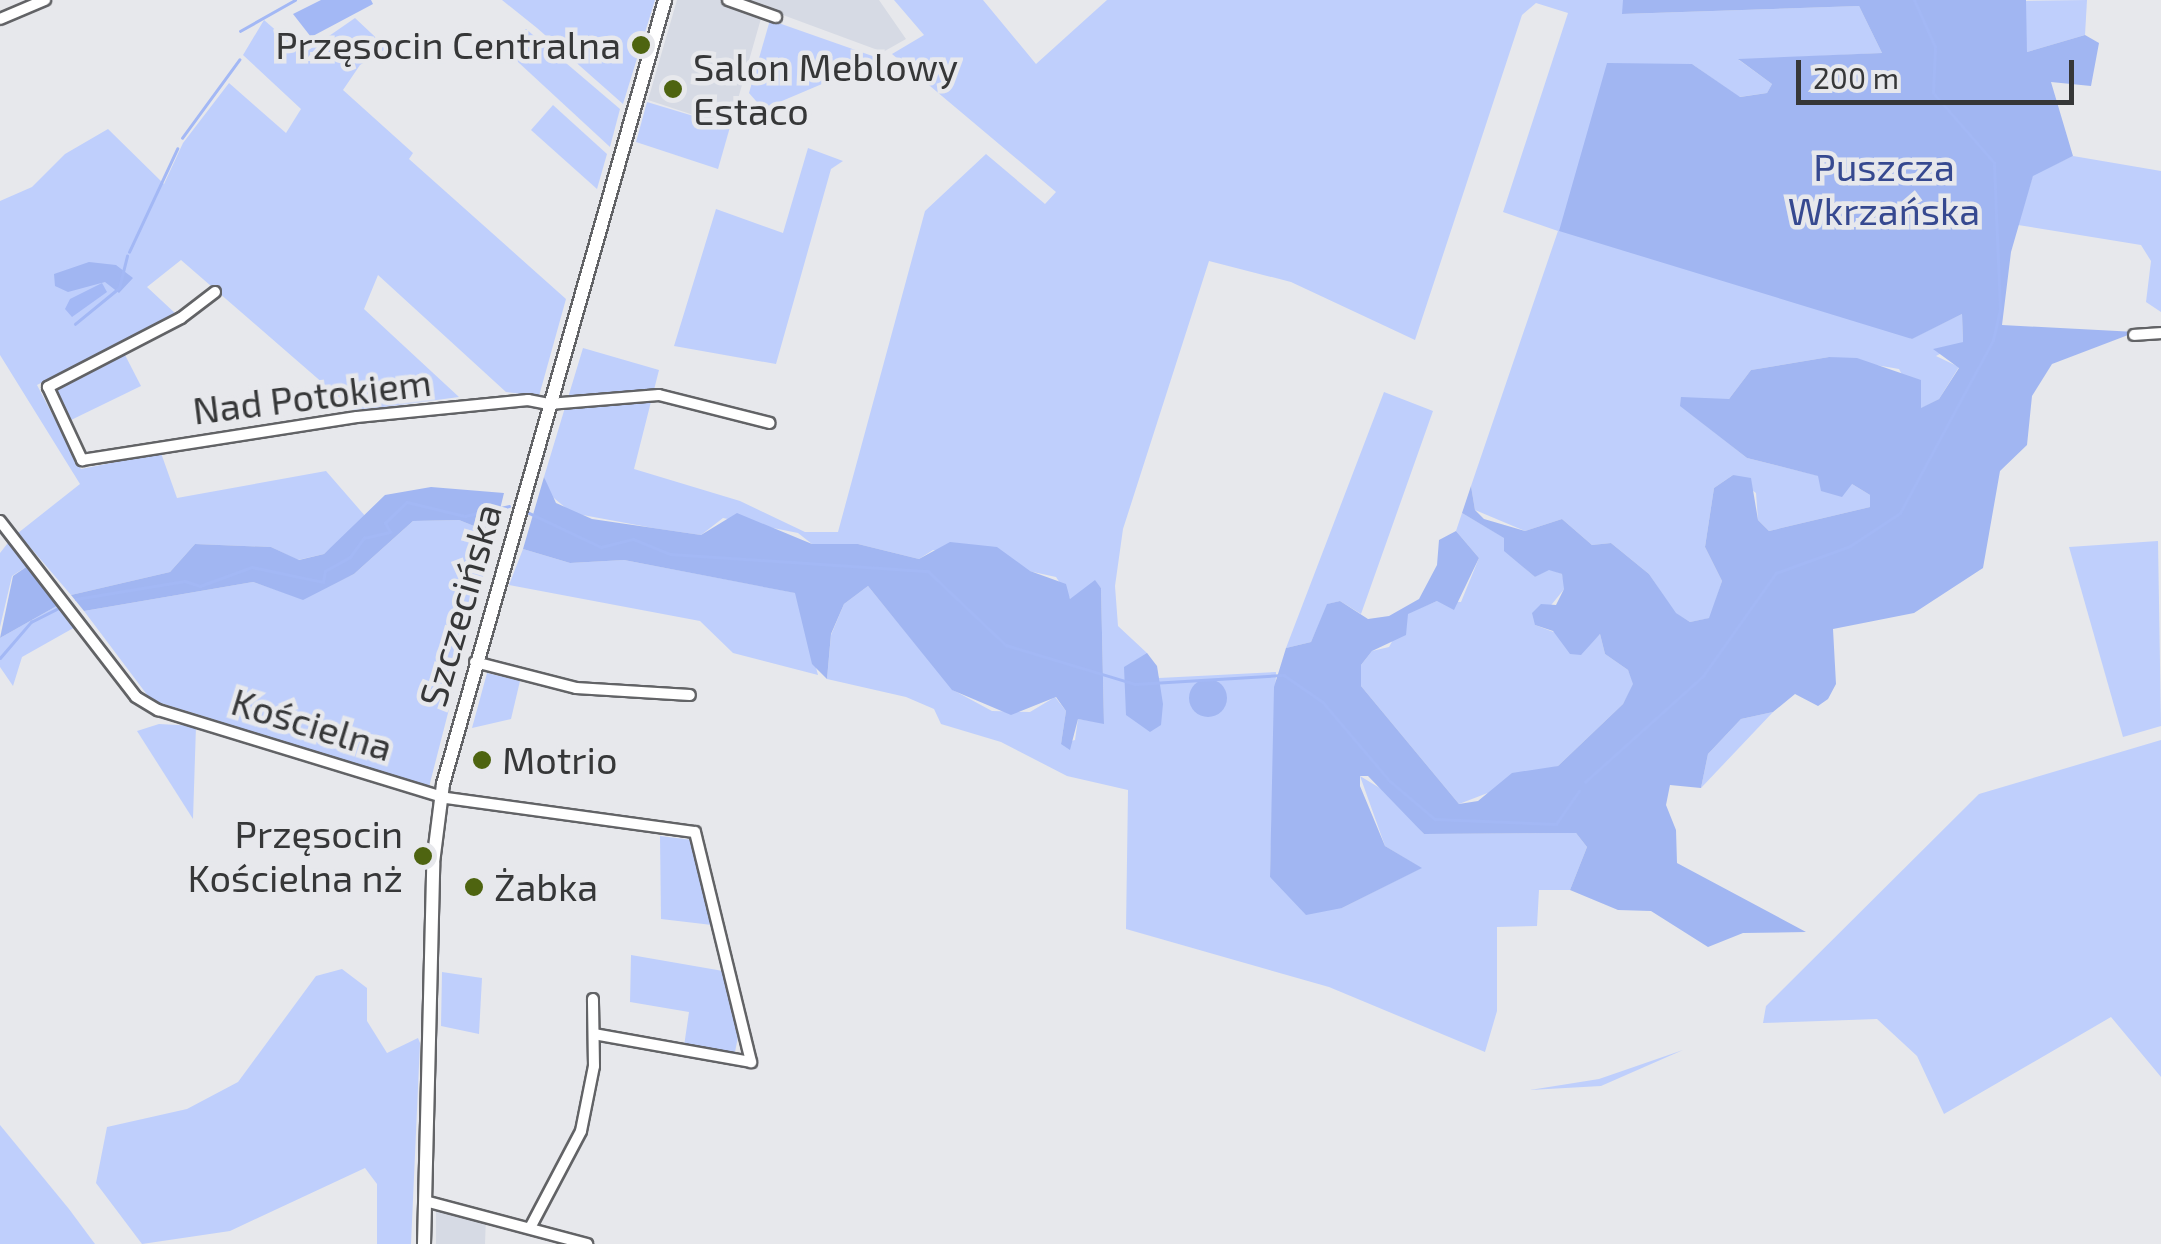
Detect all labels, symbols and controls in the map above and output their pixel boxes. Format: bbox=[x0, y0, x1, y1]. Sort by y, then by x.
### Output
place label: Przęsocin Centralna bbox=[275, 22, 621, 68]
marker: Przęsocin Centralna bbox=[630, 34, 652, 56]
scale bar bbox=[1801, 40, 2078, 102]
place label: Salon Meblowy Estaco bbox=[693, 44, 958, 133]
text: 200 m bbox=[1813, 59, 1899, 95]
marker: Salon Meblowy Estaco bbox=[662, 78, 684, 100]
park label: Puszcza Wkrzańska bbox=[1788, 144, 1980, 233]
street label: Nad Potokiem bbox=[190, 359, 434, 433]
street label: Szczecińska bbox=[409, 498, 511, 712]
street label: Kościelna bbox=[226, 678, 398, 770]
place label: Motrio bbox=[502, 737, 618, 783]
marker: Motrio bbox=[471, 749, 493, 771]
place label: Przęsocin Kościelna nż bbox=[188, 811, 403, 901]
marker: Przęsocin Kościelna nż bbox=[412, 845, 434, 867]
place label: Żabka bbox=[494, 864, 598, 910]
marker: Żabka bbox=[463, 876, 485, 898]

